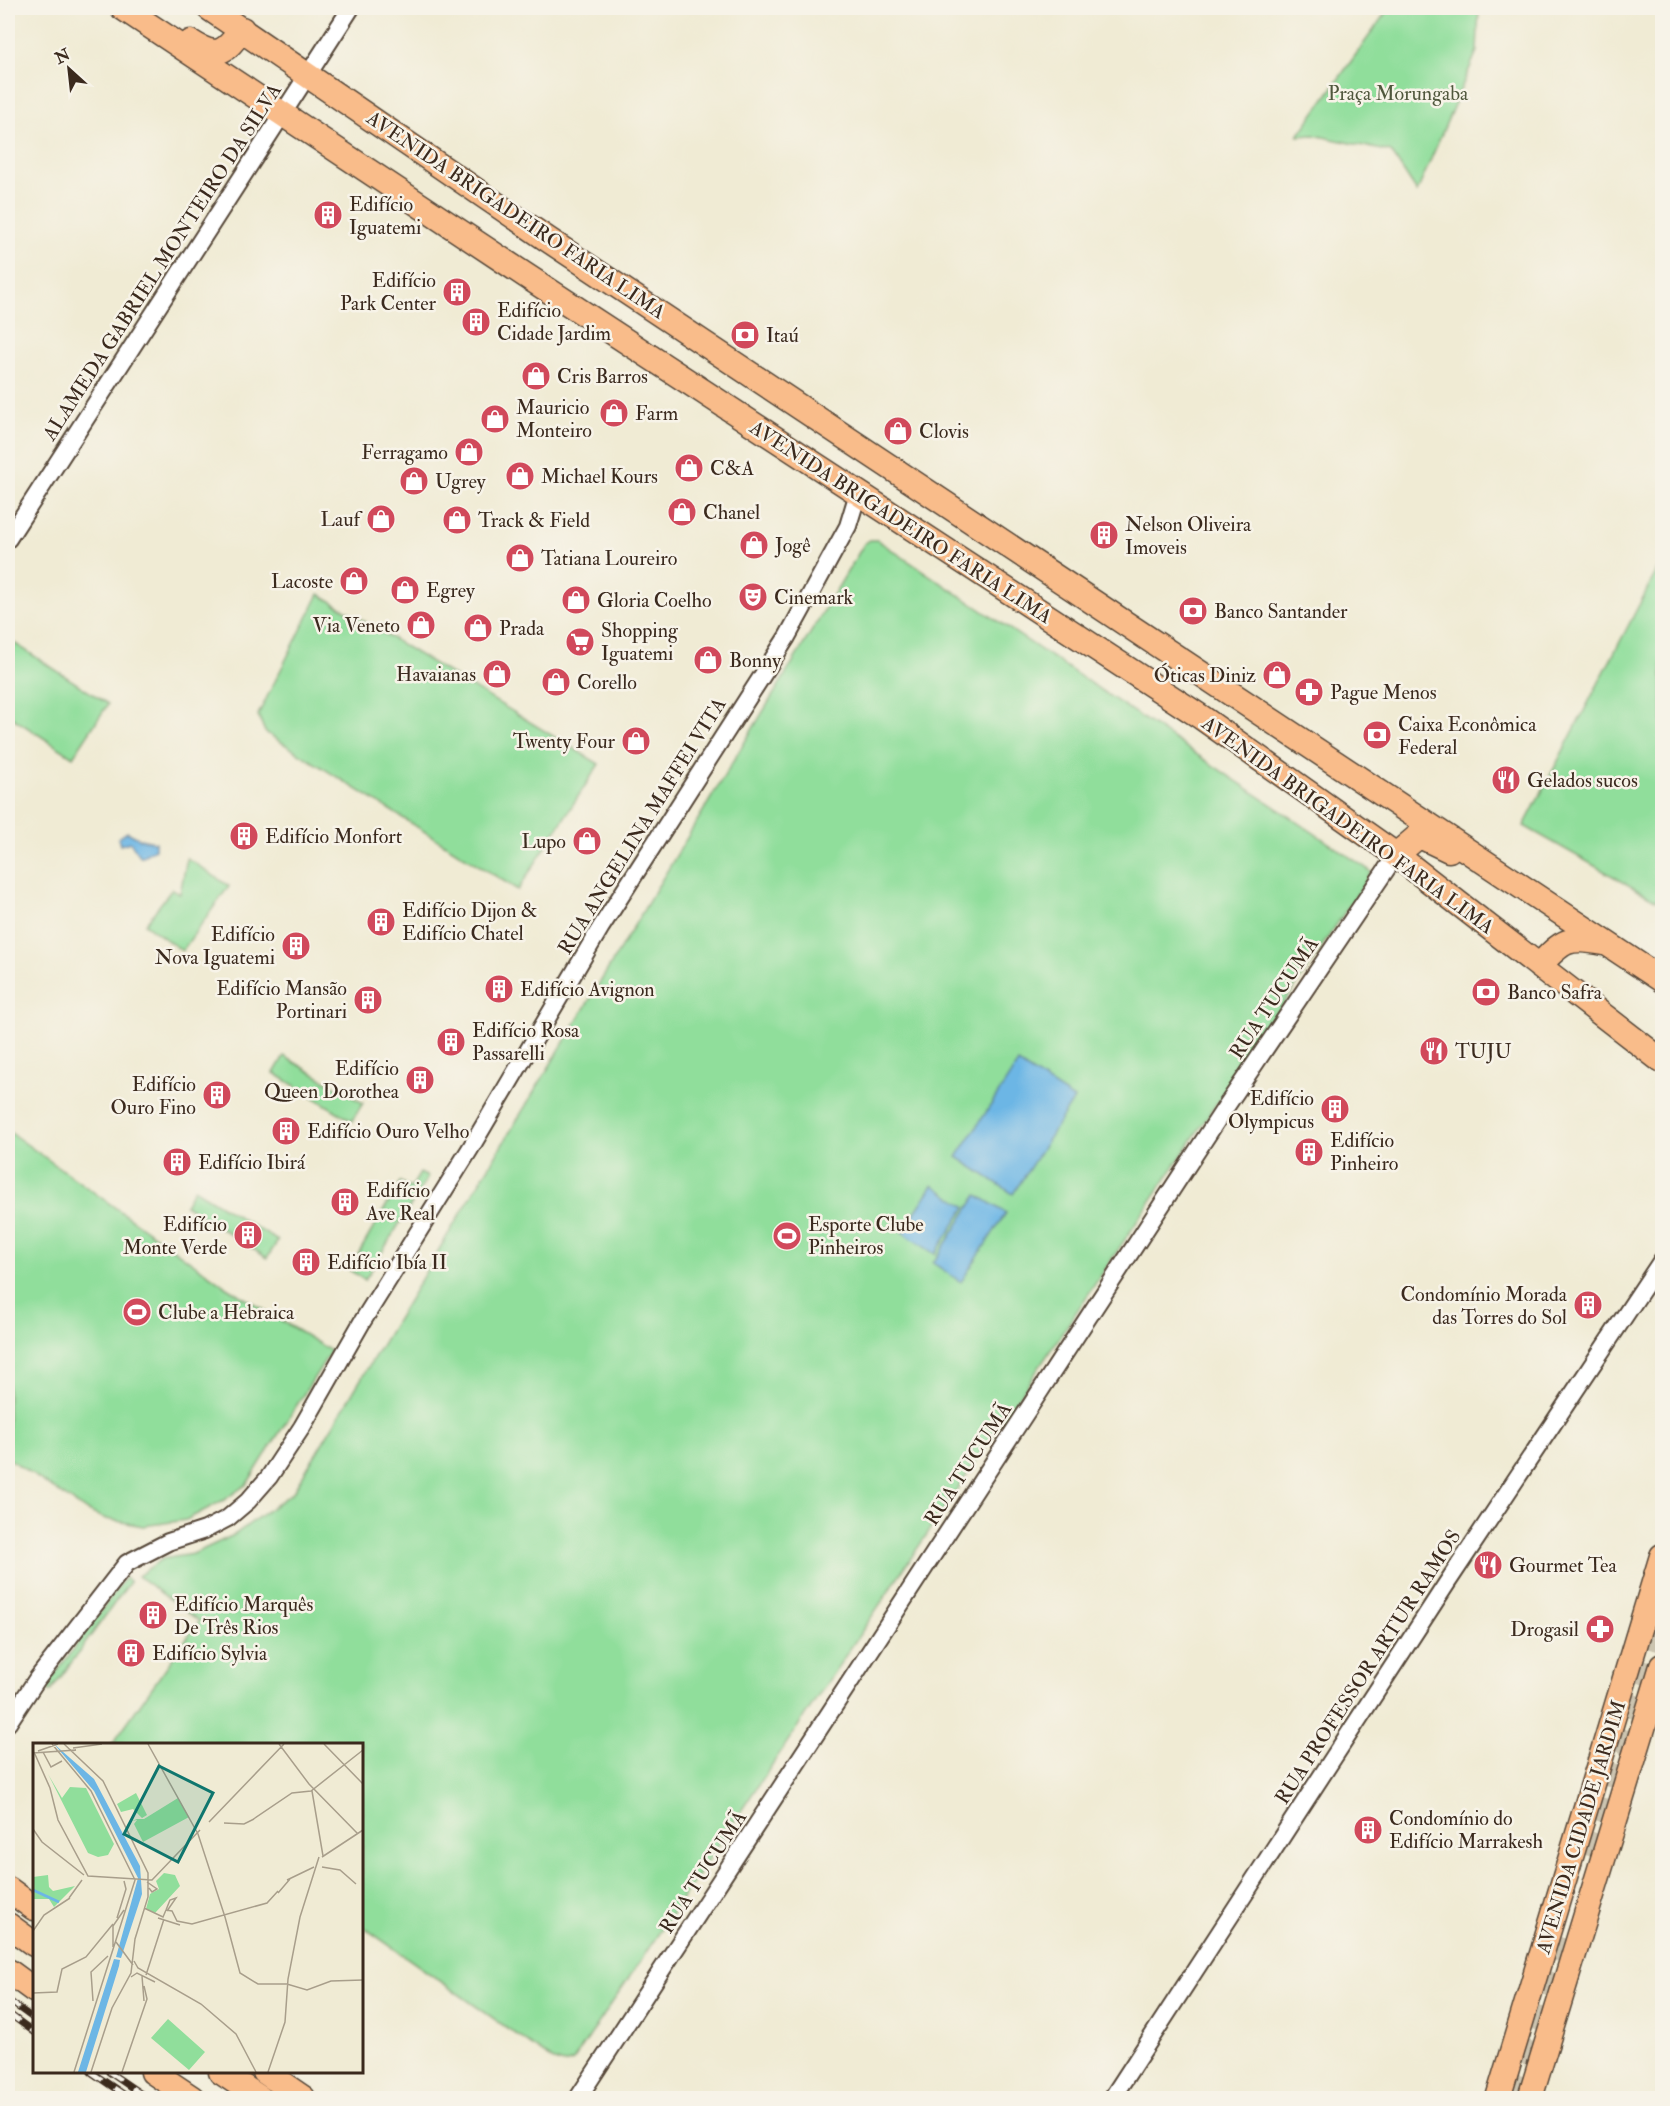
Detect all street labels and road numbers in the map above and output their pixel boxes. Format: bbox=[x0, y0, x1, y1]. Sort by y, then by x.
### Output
street label: ALAMEDA GABRIEL MONTEIRO DA SILVA bbox=[36, 79, 287, 446]
street label: AVENIDA BRIGADEIRO FARIA LIMA bbox=[361, 105, 670, 325]
street label: AVENIDA BRIGADEIRO FARIA LIMA bbox=[744, 414, 1057, 629]
street label: RUA ANGELINA MAFFEI VITA bbox=[552, 693, 732, 959]
street label: AVENIDA BRIGADEIRO FARIA LIMA bbox=[1196, 710, 1499, 940]
street label: RUA TUCUMÃ bbox=[1223, 931, 1324, 1064]
street label: RUA TUCUMÃ bbox=[918, 1397, 1017, 1530]
street label: RUA PROFESSOR ARTUR RAMOS bbox=[1270, 1525, 1466, 1809]
street label: AVENIDA CIDADE JARDIM bbox=[1530, 1697, 1631, 1958]
street label: RUA TUCUMÃ bbox=[653, 1805, 752, 1938]

